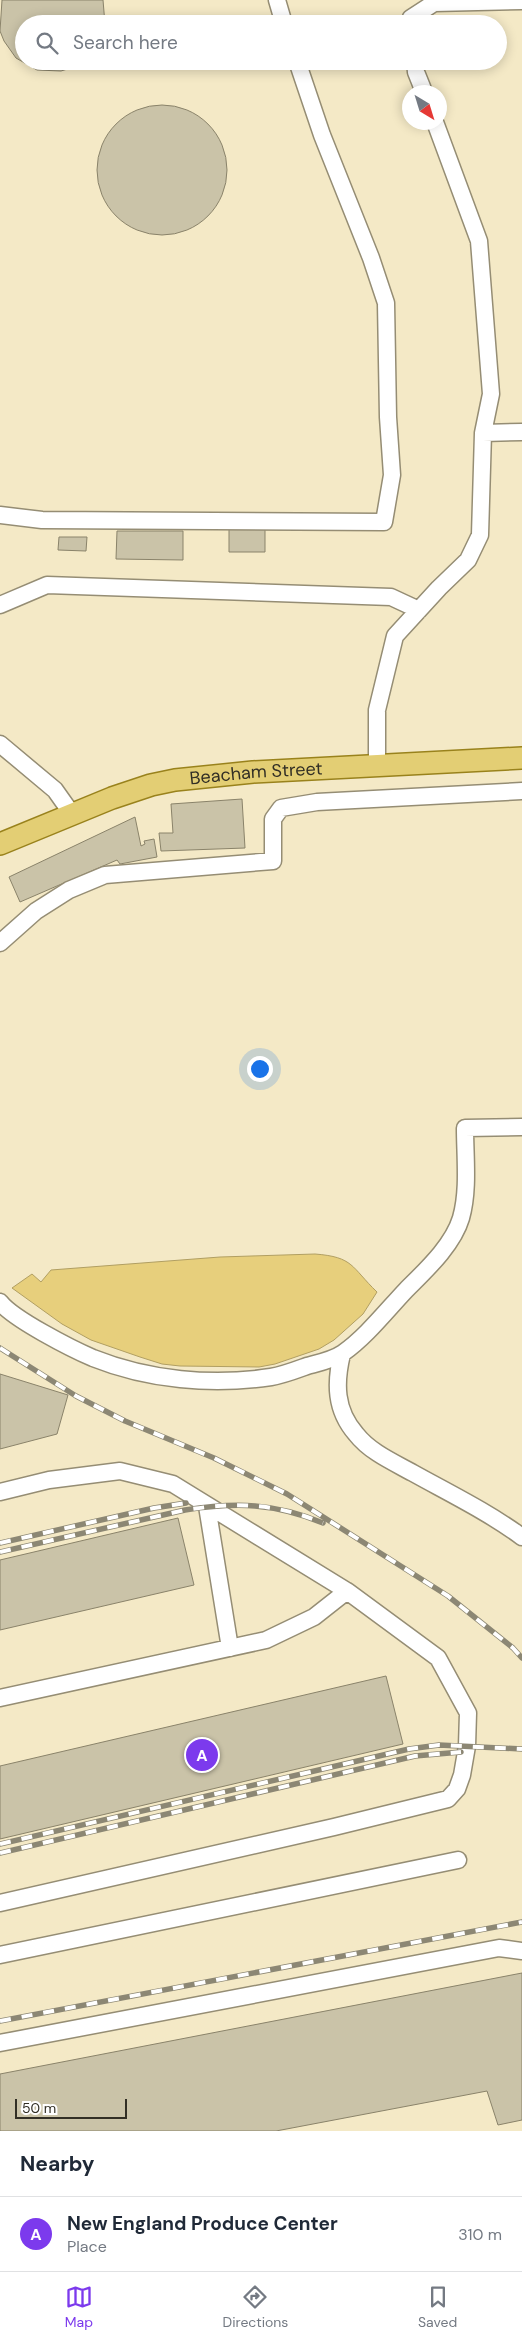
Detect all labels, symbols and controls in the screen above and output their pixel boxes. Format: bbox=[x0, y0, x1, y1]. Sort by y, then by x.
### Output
search box bbox=[15, 15, 507, 70]
icon: search bbox=[33, 29, 61, 57]
text: Search here bbox=[73, 30, 178, 55]
north arrow bbox=[402, 85, 447, 130]
street label: Beacham Street bbox=[188, 756, 323, 790]
your location bbox=[247, 1056, 273, 1082]
pin: A bbox=[186, 1736, 218, 1774]
scale bar bbox=[15, 2096, 128, 2119]
text: 50 m bbox=[22, 2099, 56, 2117]
text: Nearby bbox=[20, 2150, 94, 2178]
text: New England Produce Center bbox=[67, 2211, 338, 2236]
text: A bbox=[30, 2224, 42, 2245]
text: 310 m bbox=[458, 2224, 502, 2245]
text: Place bbox=[67, 2236, 107, 2257]
tab: Map bbox=[65, 2283, 93, 2331]
tab: Directions bbox=[223, 2283, 288, 2331]
tab: Saved bbox=[418, 2283, 457, 2331]

